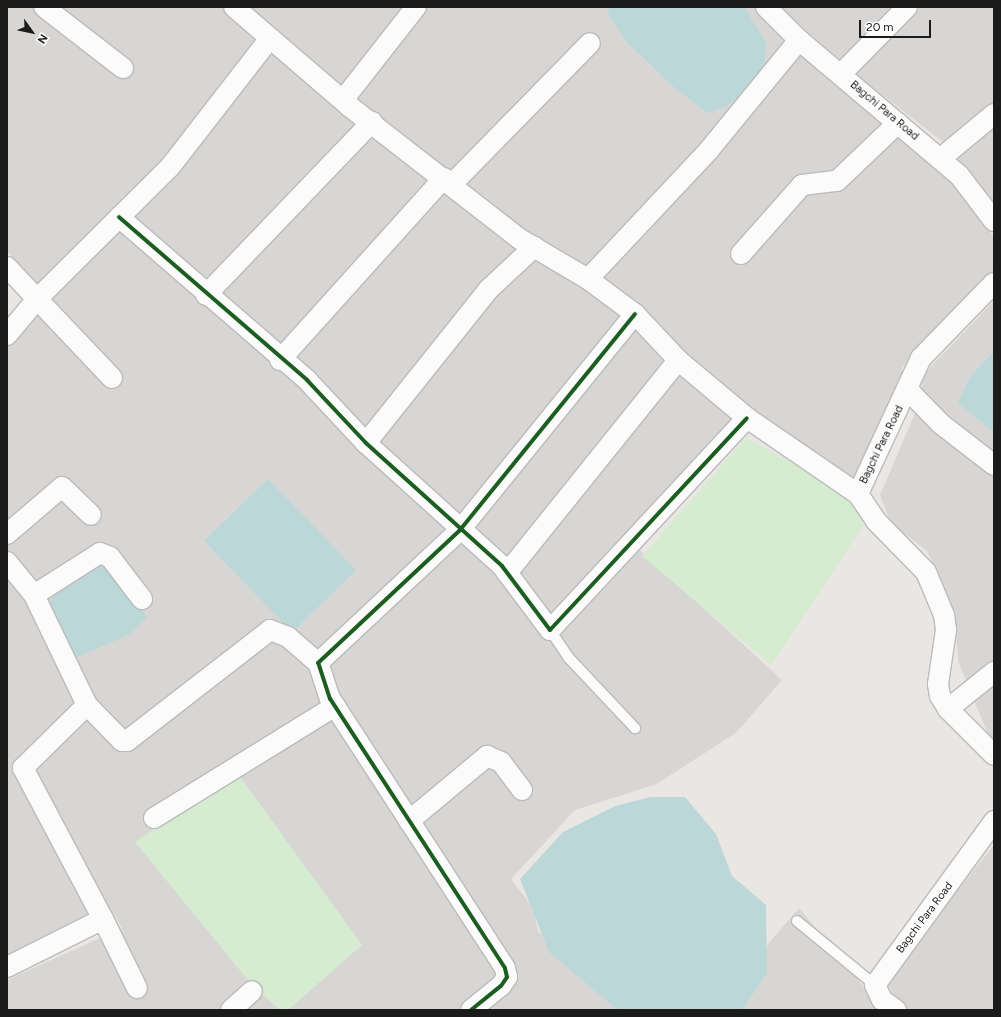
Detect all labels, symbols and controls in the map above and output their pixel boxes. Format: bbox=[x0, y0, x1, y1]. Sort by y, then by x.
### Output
north arrow bbox=[12, 12, 52, 52]
scale bar bbox=[861, 12, 933, 38]
text: 20 m bbox=[866, 20, 894, 34]
text: N bbox=[35, 32, 50, 46]
street label: Bagchi Para Road bbox=[847, 79, 921, 143]
street label: Bagchi Para Road bbox=[857, 404, 907, 486]
street label: Bagchi Para Road bbox=[894, 880, 956, 956]

